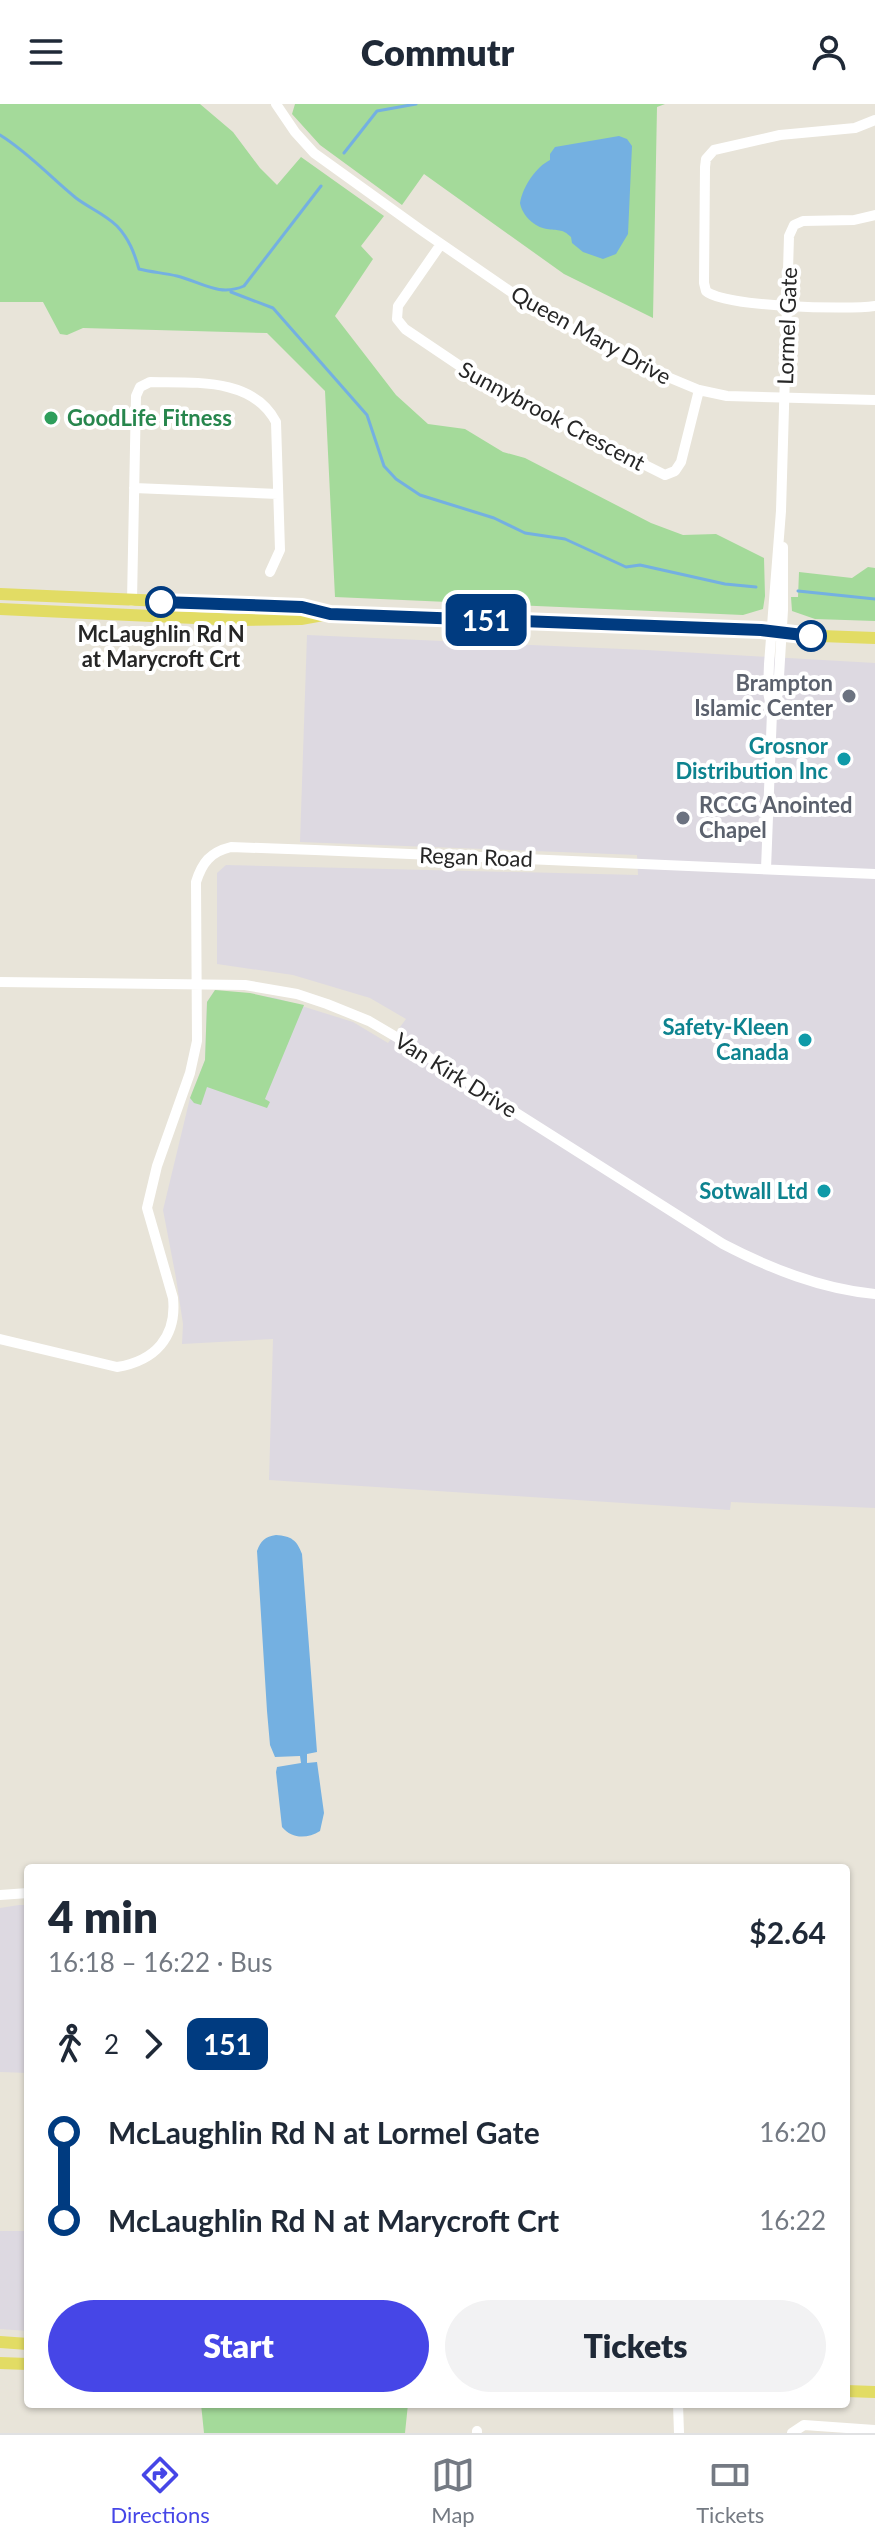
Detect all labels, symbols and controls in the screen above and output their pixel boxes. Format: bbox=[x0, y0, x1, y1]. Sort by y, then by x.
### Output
icon: menu bbox=[24, 30, 68, 74]
text: Commutr bbox=[361, 30, 514, 74]
icon: person bbox=[807, 30, 851, 74]
street label: Lormel Gate bbox=[771, 267, 802, 385]
street label: Queen Mary Drive bbox=[507, 279, 676, 390]
street label: Sunnybrook Crescent bbox=[455, 355, 650, 476]
place label: GoodLife Fitness bbox=[67, 404, 232, 431]
marker: GoodLife Fitness bbox=[42, 409, 60, 427]
marker: McLaughlin Rd N at Marycroft Crt bbox=[146, 587, 176, 617]
line badge: 151 bbox=[440, 594, 532, 646]
text: 151 bbox=[462, 603, 510, 637]
place label: McLaughlin Rd N at Marycroft Crt bbox=[77, 620, 245, 672]
unlabelled marker bbox=[796, 621, 826, 651]
place label: Brampton Islamic Center bbox=[694, 669, 834, 721]
marker: Brampton Islamic Center bbox=[840, 687, 858, 705]
place label: Grosnor Distribution Inc bbox=[675, 732, 829, 784]
marker: Grosnor Distribution Inc bbox=[835, 750, 853, 768]
place label: RCCG Anointed Chapel bbox=[699, 791, 852, 843]
marker: RCCG Anointed Chapel bbox=[674, 809, 692, 827]
street label: Regan Road bbox=[419, 841, 533, 872]
place label: Safety-Kleen Canada bbox=[662, 1013, 789, 1065]
street label: Van Kirk Drive bbox=[390, 1026, 522, 1123]
marker: Safety-Kleen Canada bbox=[796, 1031, 814, 1049]
place label: Sotwall Ltd bbox=[699, 1177, 808, 1204]
marker: Sotwall Ltd bbox=[815, 1182, 833, 1200]
text: 4 min bbox=[48, 1890, 158, 1942]
text: $2.64 bbox=[749, 1914, 826, 1950]
text: 16:18 – 16:22 · Bus bbox=[48, 1946, 272, 1978]
icon: walk bbox=[48, 2022, 92, 2066]
icon: forward bbox=[131, 2022, 175, 2066]
text: 151 bbox=[203, 2027, 252, 2061]
text: 2 bbox=[104, 2028, 119, 2060]
text: McLaughlin Rd N at Lormel Gate bbox=[108, 2114, 540, 2150]
text: 16:20 bbox=[759, 2116, 826, 2148]
text: McLaughlin Rd N at Marycroft Crt bbox=[108, 2202, 559, 2238]
text: 16:22 bbox=[759, 2204, 826, 2236]
button: Start bbox=[48, 2300, 429, 2392]
button: Tickets bbox=[445, 2300, 826, 2392]
tab: Directions bbox=[111, 2453, 210, 2528]
tab: Map bbox=[431, 2453, 475, 2528]
tab: Tickets bbox=[696, 2453, 764, 2528]

